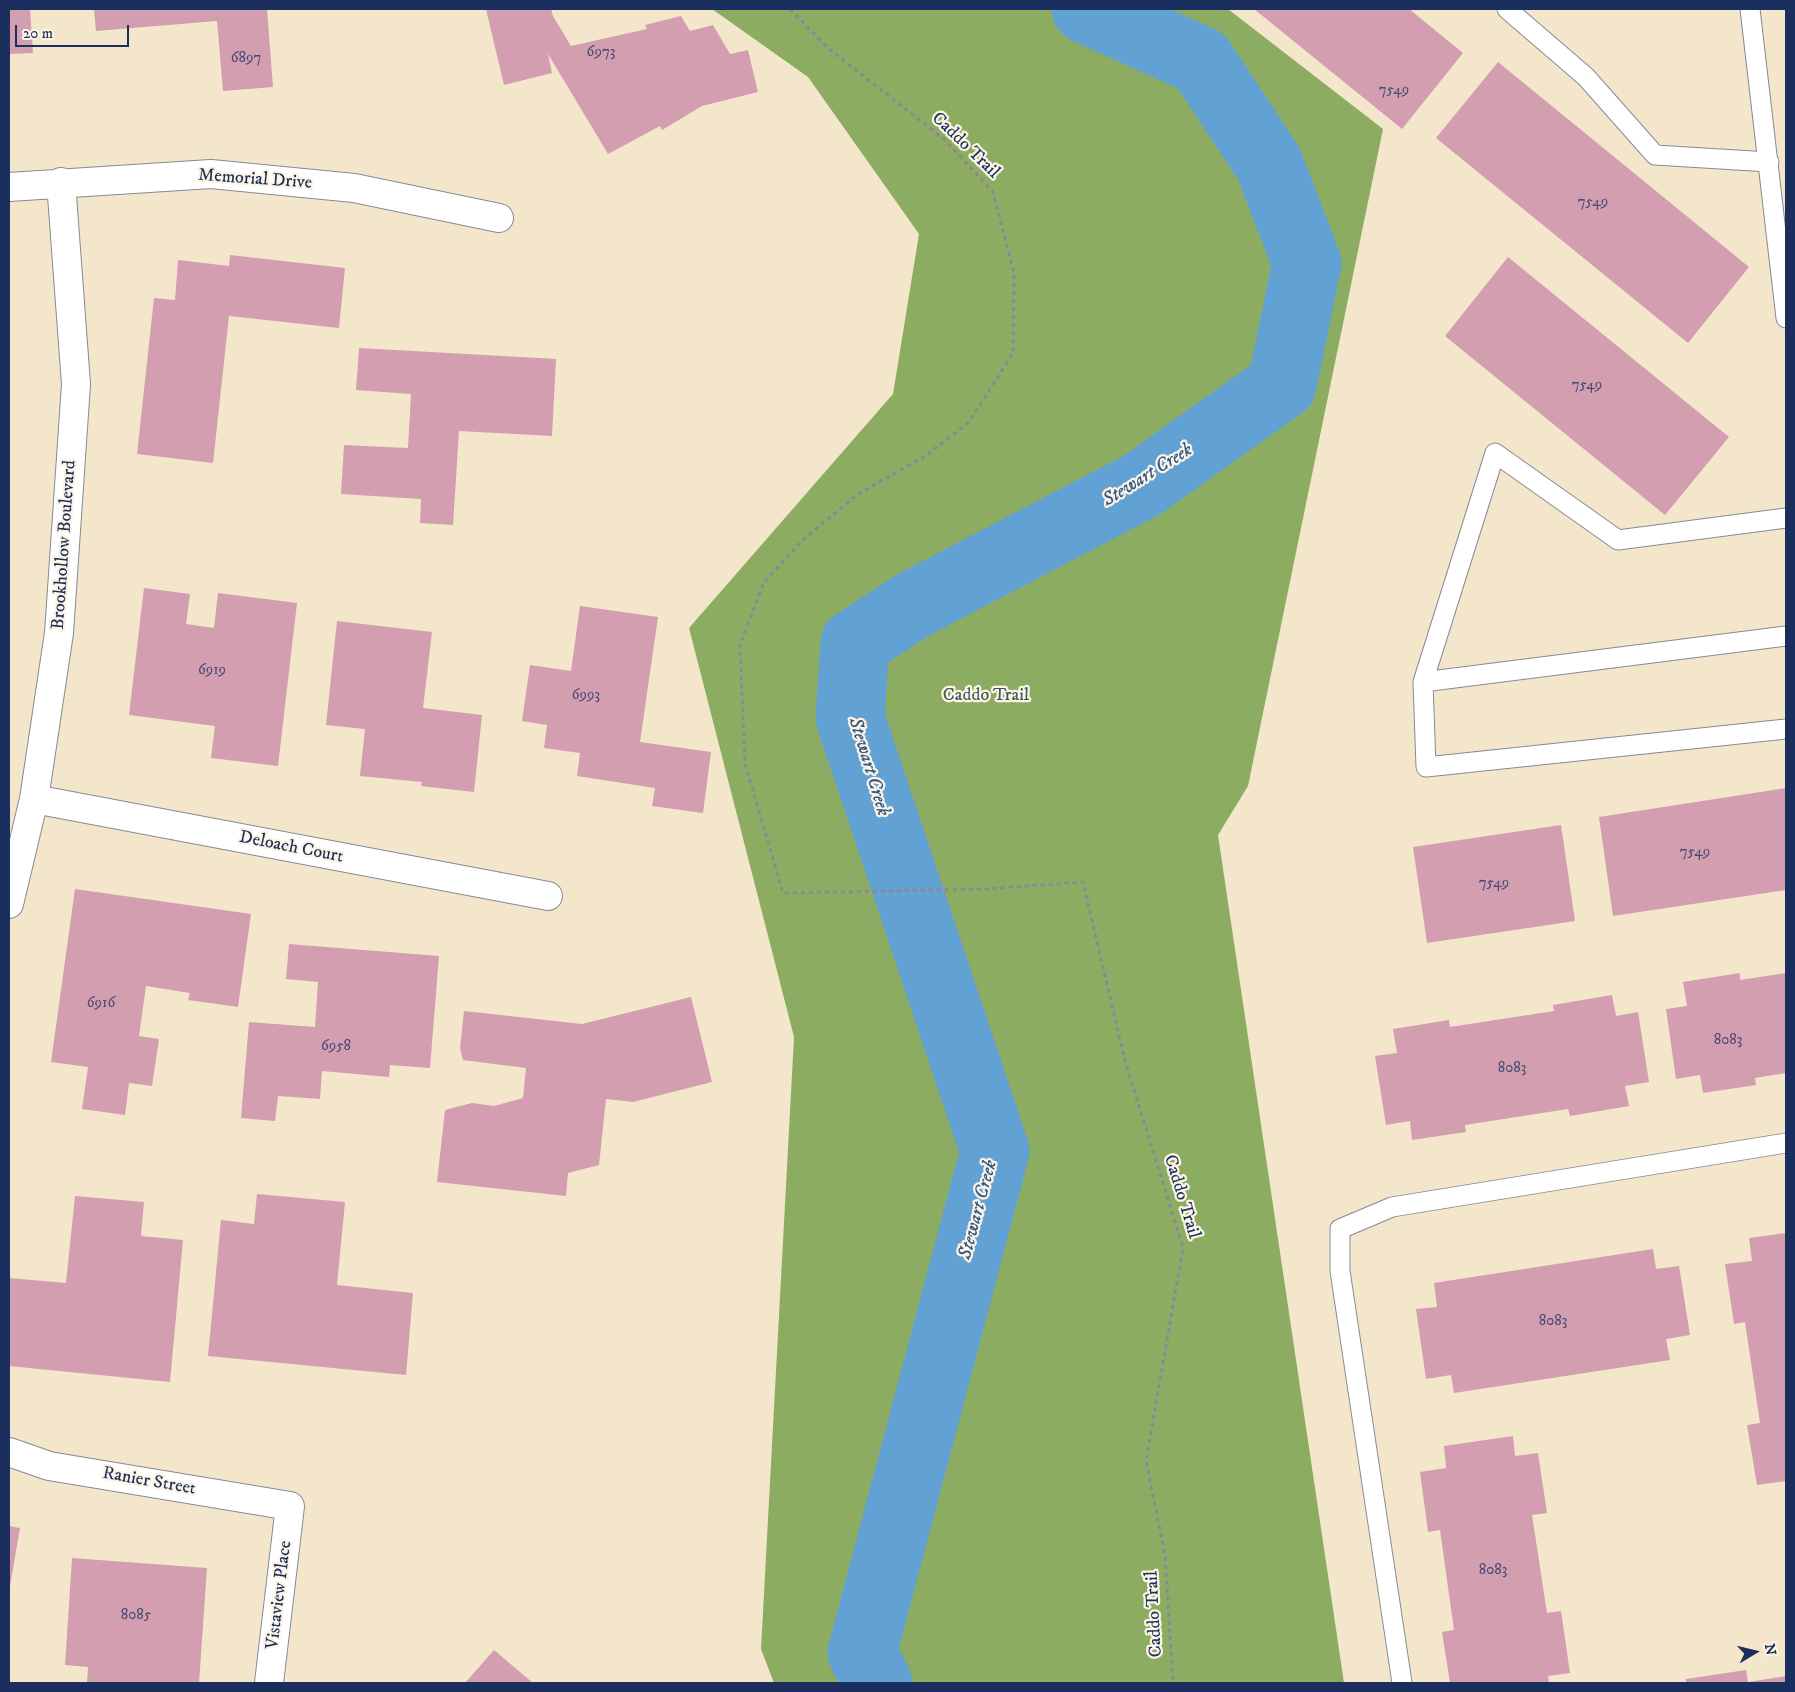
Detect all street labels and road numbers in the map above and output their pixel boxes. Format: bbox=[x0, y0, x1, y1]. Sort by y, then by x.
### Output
street label: Caddo Trail bbox=[926, 108, 1004, 184]
street label: Memorial Drive bbox=[197, 165, 313, 195]
street label: Brookhollow Boulevard bbox=[48, 459, 82, 631]
street label: Deloach Court bbox=[237, 827, 345, 869]
street label: Caddo Trail bbox=[1158, 1153, 1204, 1241]
street label: Ranier Street bbox=[101, 1463, 197, 1501]
street label: Vistaview Place bbox=[263, 1539, 297, 1651]
street label: Caddo Trail bbox=[1142, 1570, 1168, 1658]

